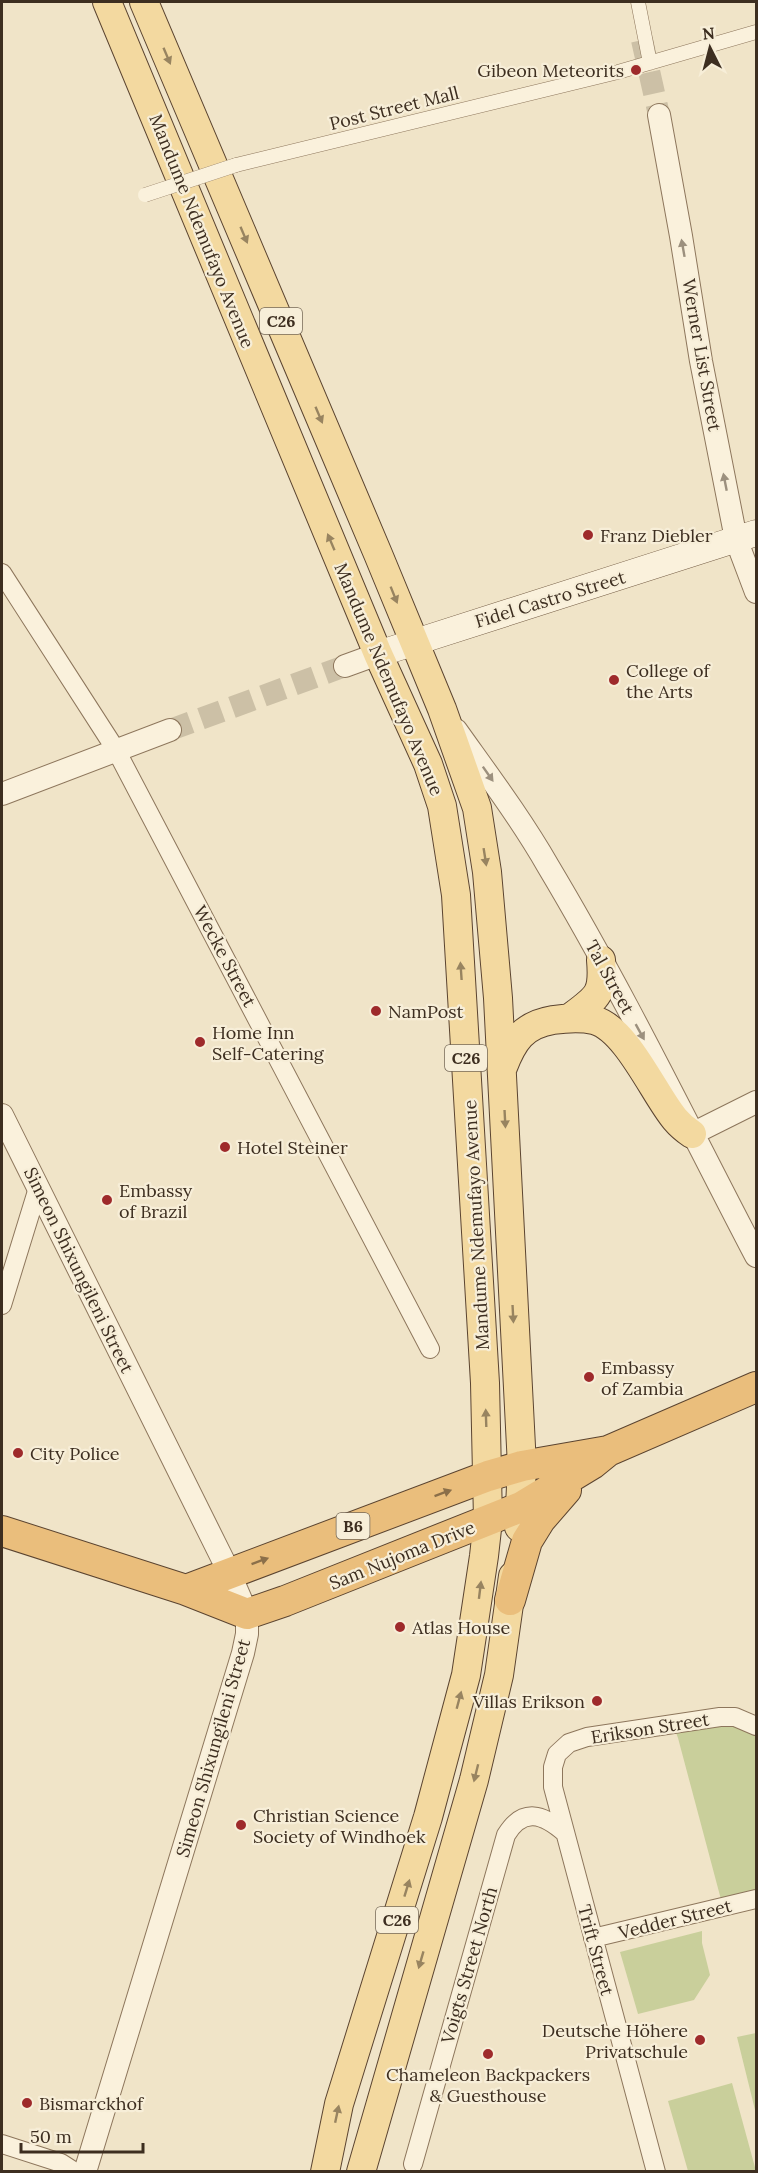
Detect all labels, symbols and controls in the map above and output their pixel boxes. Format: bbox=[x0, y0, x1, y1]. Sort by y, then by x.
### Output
north arrow bbox=[680, 18, 740, 78]
text: N bbox=[701, 22, 716, 44]
one-way arrow bbox=[162, 47, 172, 65]
place label: Gibeon Meteorits bbox=[477, 59, 624, 82]
marker: Gibeon Meteorits bbox=[629, 63, 643, 77]
street label: Post Street Mall bbox=[327, 81, 461, 135]
street label: Mandume Ndemufayo Avenue bbox=[144, 111, 260, 352]
one-way arrow bbox=[240, 226, 249, 244]
one-way arrow bbox=[678, 239, 687, 258]
street label: Werner List Street bbox=[677, 277, 727, 433]
road number: C26 bbox=[260, 308, 302, 334]
one-way arrow bbox=[315, 406, 324, 424]
one-way arrow bbox=[720, 472, 729, 491]
place label: Franz Diebler bbox=[600, 524, 713, 547]
marker: Franz Diebler bbox=[581, 528, 595, 542]
one-way arrow bbox=[326, 533, 336, 551]
street label: Mandume Ndemufayo Avenue bbox=[329, 559, 449, 799]
street label: Fidel Castro Street bbox=[472, 565, 628, 633]
one-way arrow bbox=[390, 586, 399, 604]
place label: College of the Arts bbox=[626, 659, 711, 703]
marker: College of the Arts bbox=[607, 673, 621, 687]
one-way arrow bbox=[481, 767, 493, 782]
one-way arrow bbox=[480, 848, 489, 867]
street label: Wecke Street bbox=[189, 901, 261, 1011]
street label: Tal Street bbox=[580, 936, 640, 1018]
one-way arrow bbox=[456, 962, 466, 981]
place label: NamPost bbox=[388, 1000, 463, 1023]
marker: NamPost bbox=[369, 1004, 383, 1018]
place label: Home Inn Self-Catering bbox=[212, 1021, 325, 1065]
one-way arrow bbox=[635, 1024, 645, 1041]
marker: Home Inn Self-Catering bbox=[193, 1035, 207, 1049]
road number: C26 bbox=[445, 1045, 487, 1071]
street label: Mandume Ndemufayo Avenue bbox=[458, 1099, 494, 1351]
one-way arrow bbox=[500, 1109, 509, 1128]
place label: Hotel Steiner bbox=[237, 1136, 348, 1159]
marker: Hotel Steiner bbox=[218, 1140, 232, 1154]
street label: Simeon Shixungileni Street bbox=[19, 1163, 139, 1377]
place label: Embassy of Brazil bbox=[119, 1179, 193, 1223]
marker: Embassy of Brazil bbox=[100, 1193, 114, 1207]
one-way arrow bbox=[509, 1304, 518, 1323]
place label: Embassy of Zambia bbox=[601, 1356, 683, 1400]
marker: Embassy of Zambia bbox=[582, 1370, 596, 1384]
one-way arrow bbox=[481, 1408, 491, 1427]
place label: City Police bbox=[30, 1442, 120, 1465]
marker: City Police bbox=[11, 1446, 25, 1460]
one-way arrow bbox=[434, 1487, 452, 1497]
road number: B6 bbox=[336, 1513, 370, 1539]
street label: Sam Nujoma Drive bbox=[326, 1515, 478, 1595]
one-way arrow bbox=[251, 1555, 269, 1565]
one-way arrow bbox=[475, 1580, 485, 1599]
place label: Atlas House bbox=[411, 1616, 511, 1639]
marker: Atlas House bbox=[393, 1620, 407, 1634]
street label: Simeon Shixungileni Street bbox=[171, 1636, 255, 1860]
place label: Villas Erikson bbox=[472, 1690, 585, 1713]
one-way arrow bbox=[455, 1691, 465, 1709]
marker: Villas Erikson bbox=[590, 1694, 604, 1708]
street label: Erikson Street bbox=[589, 1707, 711, 1749]
one-way arrow bbox=[470, 1764, 480, 1782]
place label: Christian Science Society of Windhoek bbox=[253, 1804, 426, 1848]
marker: Christian Science Society of Windhoek bbox=[234, 1818, 248, 1832]
one-way arrow bbox=[403, 1879, 412, 1897]
street label: Voigts Street North bbox=[435, 1884, 502, 2047]
street label: Vedder Street bbox=[615, 1894, 734, 1944]
street label: Trift Street bbox=[573, 1902, 619, 1998]
road number: C26 bbox=[376, 1907, 418, 1933]
one-way arrow bbox=[416, 1951, 426, 1970]
place label: Deutsche Höhere Privatschule bbox=[542, 2019, 688, 2063]
marker: Deutsche Höhere Privatschule bbox=[693, 2033, 707, 2047]
marker: Chameleon Backpackers & Guesthouse bbox=[481, 2047, 495, 2061]
place label: Chameleon Backpackers & Guesthouse bbox=[386, 2063, 590, 2107]
place label: Bismarckhof bbox=[39, 2092, 145, 2115]
marker: Bismarckhof bbox=[20, 2096, 34, 2110]
one-way arrow bbox=[333, 2105, 342, 2124]
scale bar bbox=[21, 2116, 142, 2154]
text: 50 m bbox=[30, 2125, 72, 2148]

